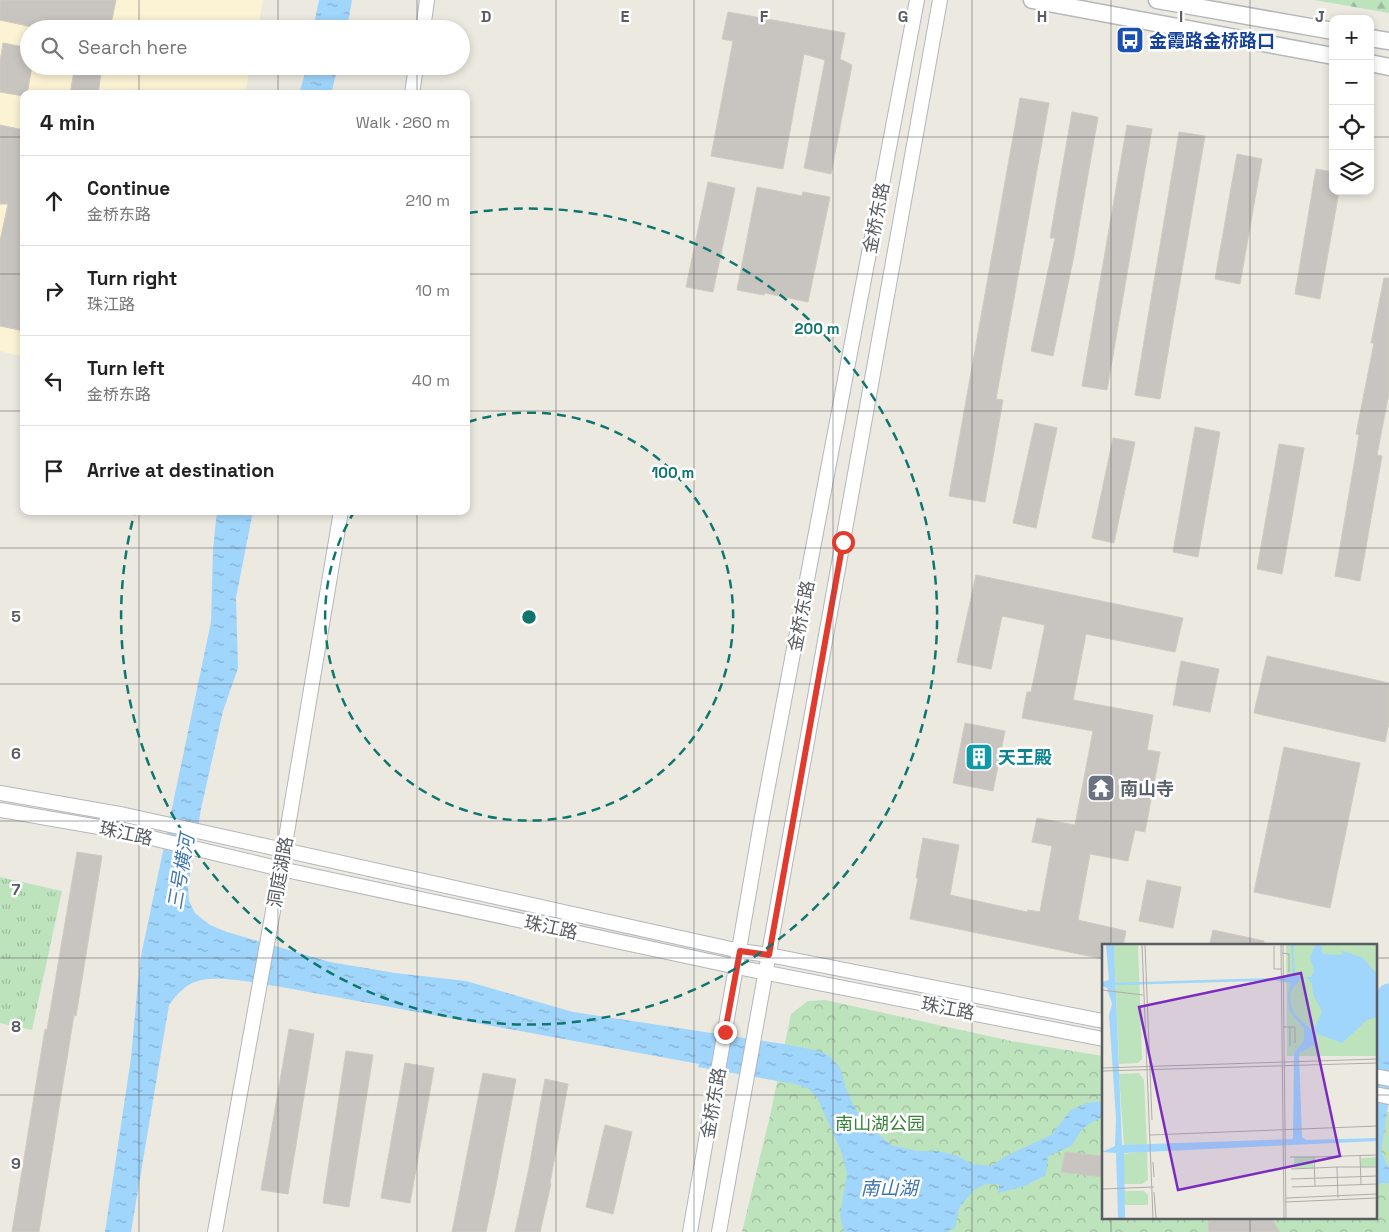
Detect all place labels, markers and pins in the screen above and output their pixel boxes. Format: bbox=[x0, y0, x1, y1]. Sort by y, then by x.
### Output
bus stop icon: 金霞路金桥路口 bbox=[1115, 25, 1145, 55]
place label: 金霞路金桥路口 bbox=[1149, 29, 1275, 52]
centre of rings bbox=[520, 608, 538, 626]
building icon: 天王殿 bbox=[964, 742, 994, 772]
place label: 天王殿 bbox=[998, 746, 1052, 769]
temple icon: 南山寺 bbox=[1086, 773, 1116, 803]
place label: 南山寺 bbox=[1120, 777, 1174, 800]

